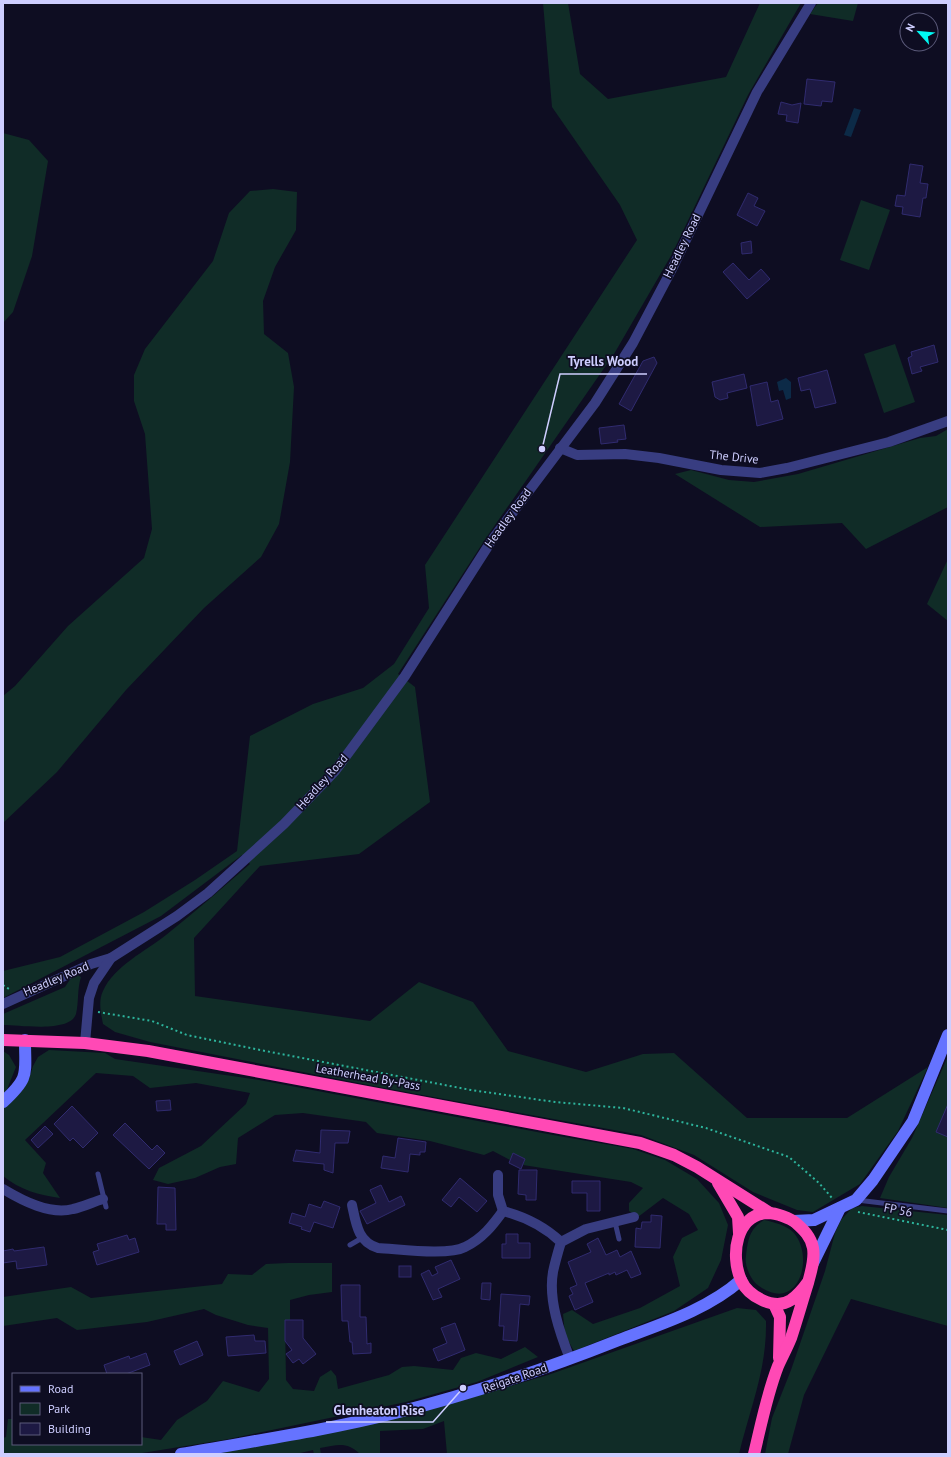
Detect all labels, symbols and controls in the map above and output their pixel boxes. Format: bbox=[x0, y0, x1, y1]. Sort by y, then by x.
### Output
north arrow bbox=[899, 12, 939, 52]
text: N bbox=[902, 21, 918, 34]
street label: Headley Road bbox=[660, 211, 704, 280]
callout: Tyrells Wood bbox=[560, 349, 647, 374]
text: Tyrells Wood bbox=[568, 353, 638, 370]
street label: The Drive bbox=[709, 446, 759, 467]
street label: Headley Road bbox=[481, 485, 534, 550]
street label: Headley Road bbox=[293, 751, 351, 813]
street label: Headley Road bbox=[21, 958, 91, 999]
street label: Leatherhead By-Pass bbox=[315, 1060, 422, 1093]
street label: FP 56 bbox=[883, 1199, 914, 1220]
street label: Reigate Road bbox=[481, 1360, 549, 1396]
legend bbox=[12, 1373, 142, 1445]
text: Road bbox=[48, 1381, 73, 1396]
callout: Glenheaton Rise bbox=[326, 1397, 433, 1422]
text: Park bbox=[48, 1401, 70, 1416]
text: Glenheaton Rise bbox=[334, 1402, 425, 1419]
text: Building bbox=[48, 1421, 91, 1436]

